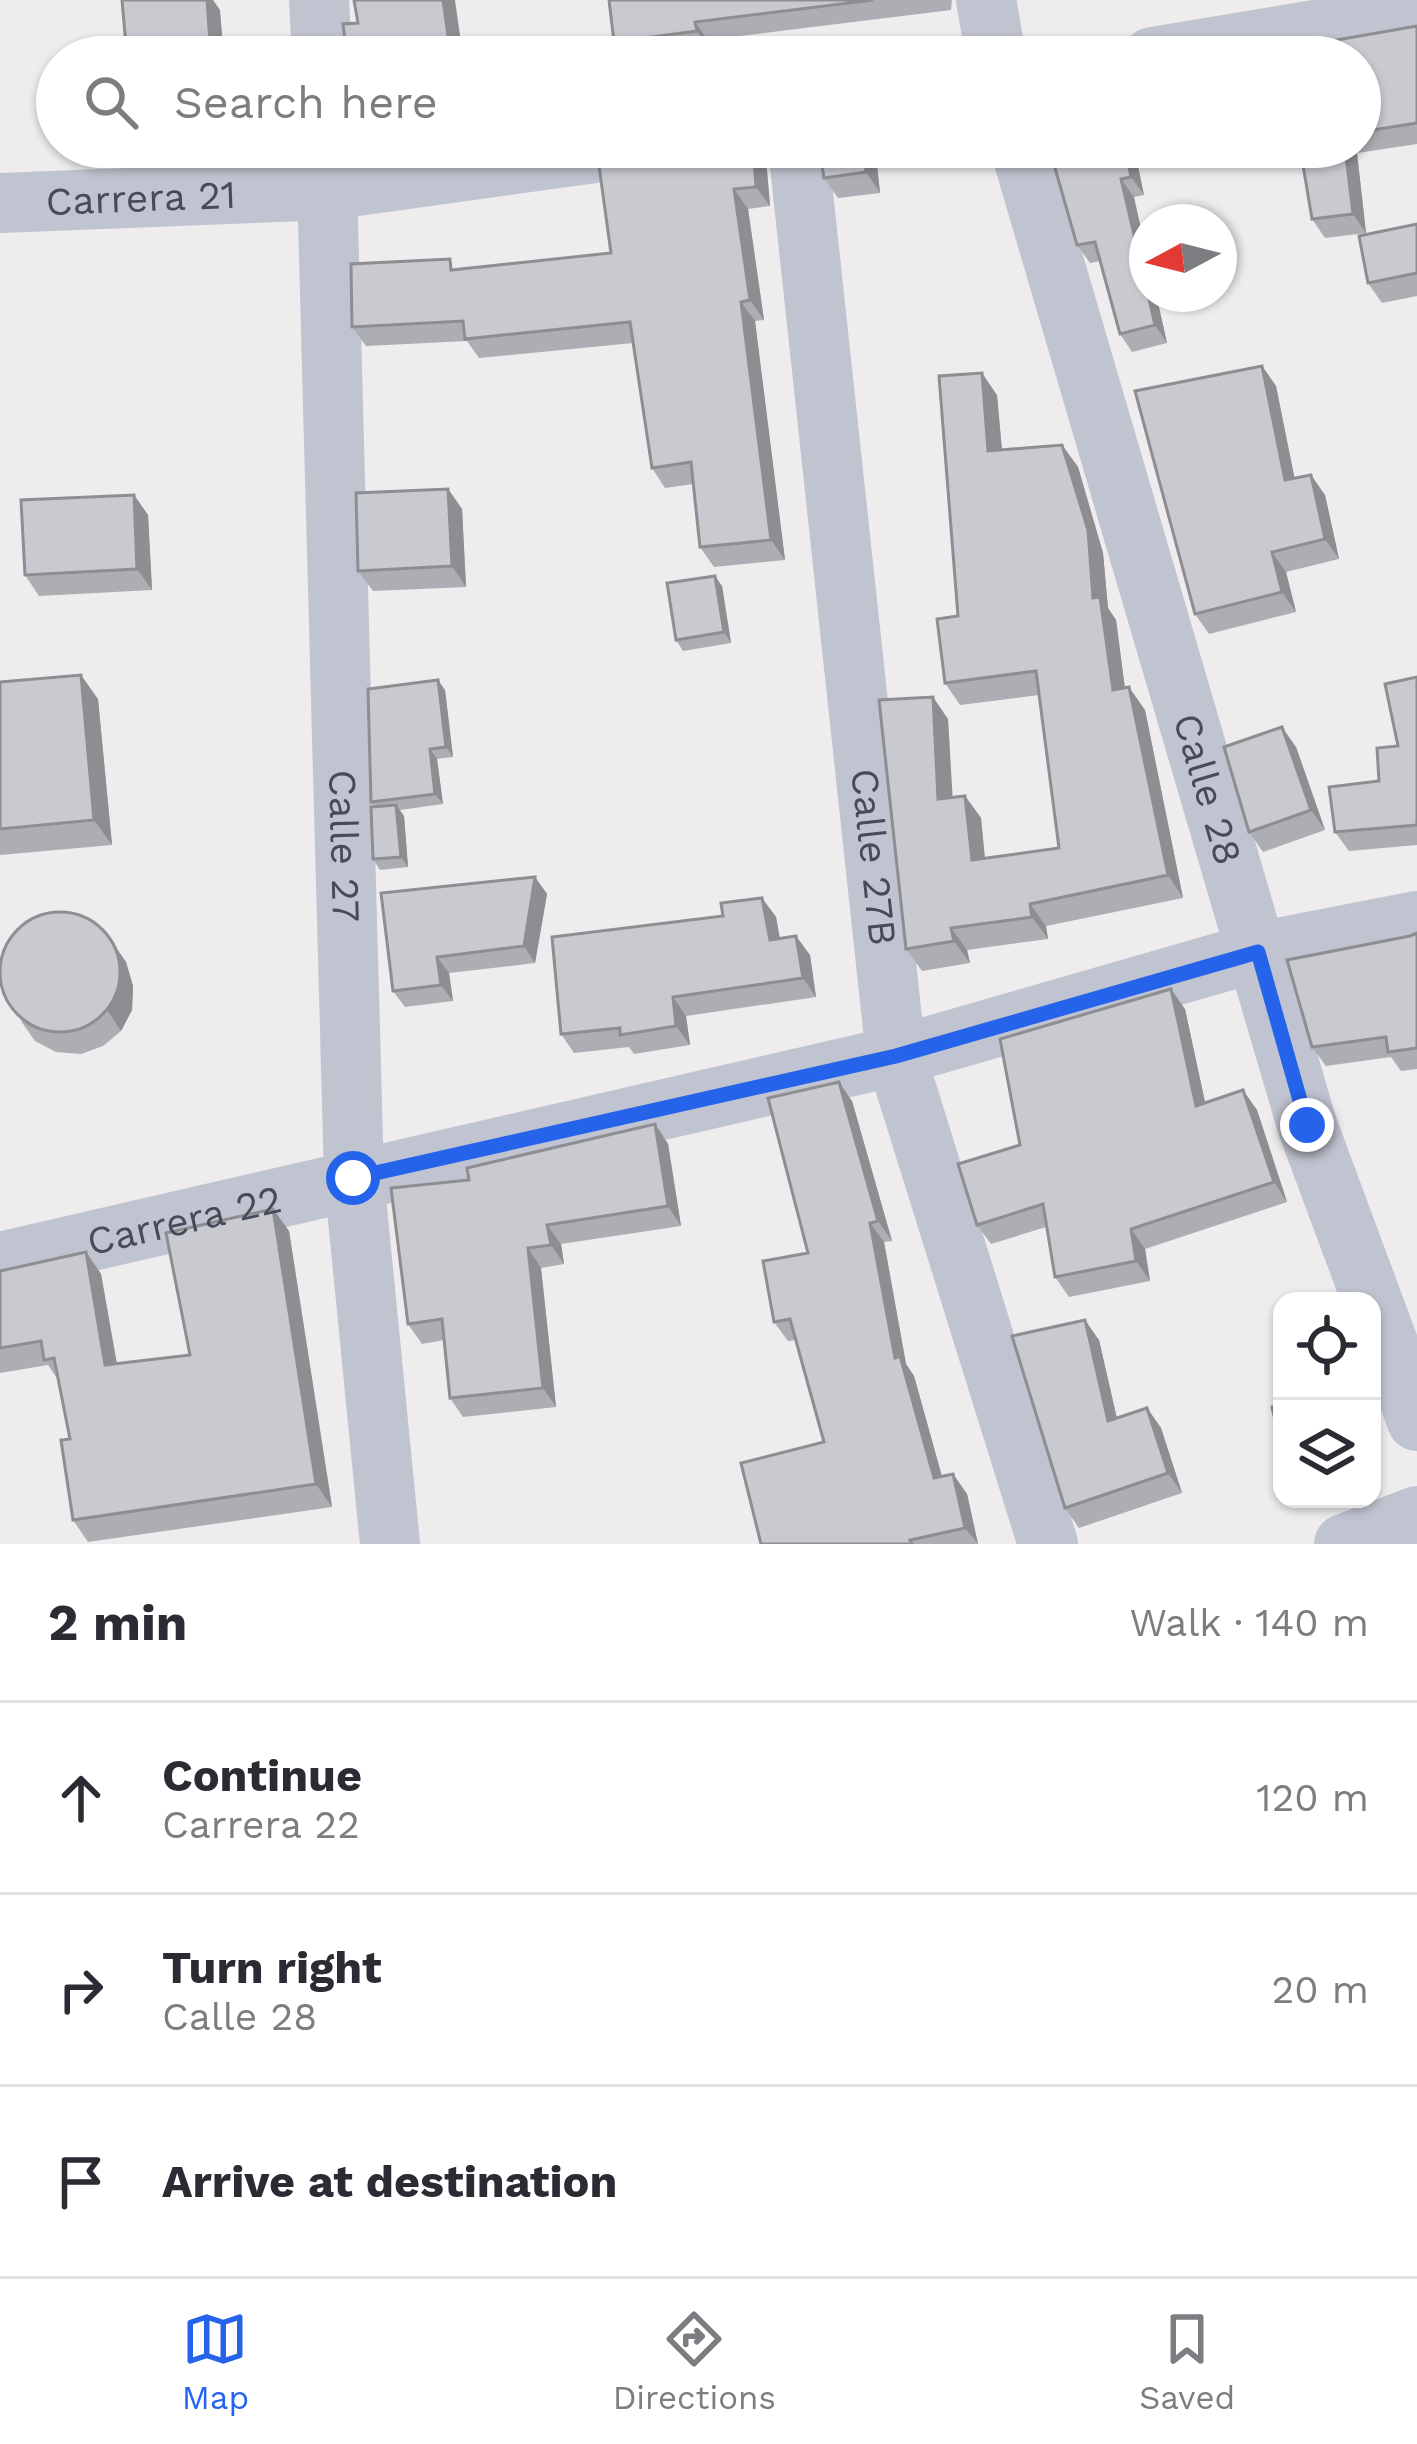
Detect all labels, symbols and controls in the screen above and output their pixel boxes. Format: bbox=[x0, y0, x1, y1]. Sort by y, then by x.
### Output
search box bbox=[36, 36, 1381, 168]
icon: search bbox=[78, 69, 144, 135]
text: Search here bbox=[174, 76, 438, 129]
street label: Carrera 21 bbox=[45, 171, 237, 224]
north arrow bbox=[1129, 204, 1237, 312]
street label: Calle 28 bbox=[1165, 708, 1252, 870]
street label: Calle 27B bbox=[843, 766, 906, 948]
street label: Calle 27 bbox=[320, 769, 370, 923]
route end bbox=[1280, 1098, 1334, 1152]
route start bbox=[326, 1151, 380, 1205]
street label: Carrera 22 bbox=[83, 1176, 286, 1264]
map controls bbox=[1273, 1292, 1381, 1508]
button: locate bbox=[1273, 1292, 1381, 1400]
button: layers bbox=[1273, 1400, 1381, 1508]
text: 2 min bbox=[48, 1593, 187, 1652]
text: Walk · 140 m bbox=[1129, 1600, 1369, 1645]
text: Continue bbox=[162, 1749, 362, 1802]
icon: ahead bbox=[48, 1765, 114, 1831]
text: 120 m bbox=[1256, 1775, 1369, 1820]
text: Carrera 22 bbox=[162, 1802, 360, 1847]
text: Turn right bbox=[162, 1941, 382, 1994]
icon: right bbox=[48, 1957, 114, 2023]
text: 20 m bbox=[1272, 1967, 1369, 2012]
text: Calle 28 bbox=[162, 1994, 317, 2039]
icon: arrive bbox=[48, 2149, 114, 2215]
text: Arrive at destination bbox=[162, 2155, 617, 2208]
tab: Map bbox=[182, 2306, 249, 2417]
tab: Directions bbox=[613, 2306, 776, 2417]
tab: Saved bbox=[1139, 2306, 1235, 2417]

